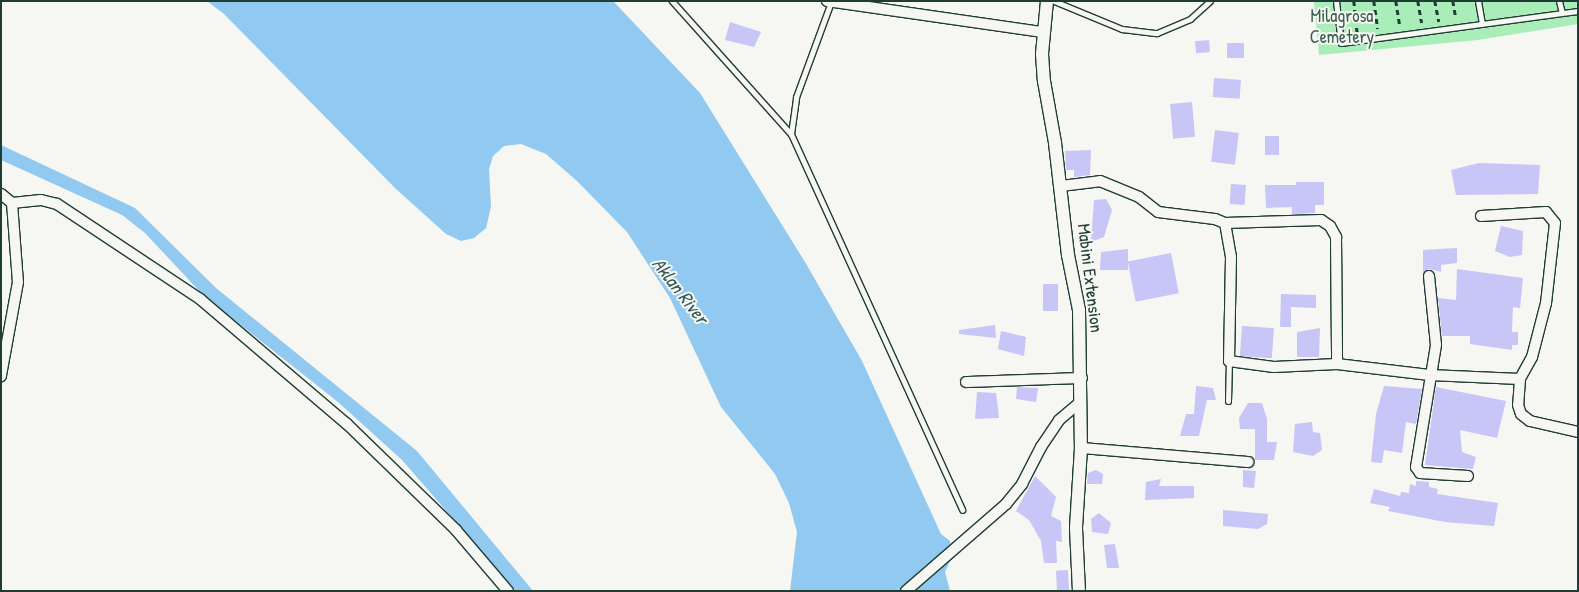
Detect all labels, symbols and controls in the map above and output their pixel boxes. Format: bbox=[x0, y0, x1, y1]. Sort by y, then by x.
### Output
park label: Milagrosa Cemetery bbox=[1310, 6, 1374, 48]
street label: Mabini Extension bbox=[1073, 222, 1107, 334]
water label: Aklan River bbox=[647, 253, 713, 329]

